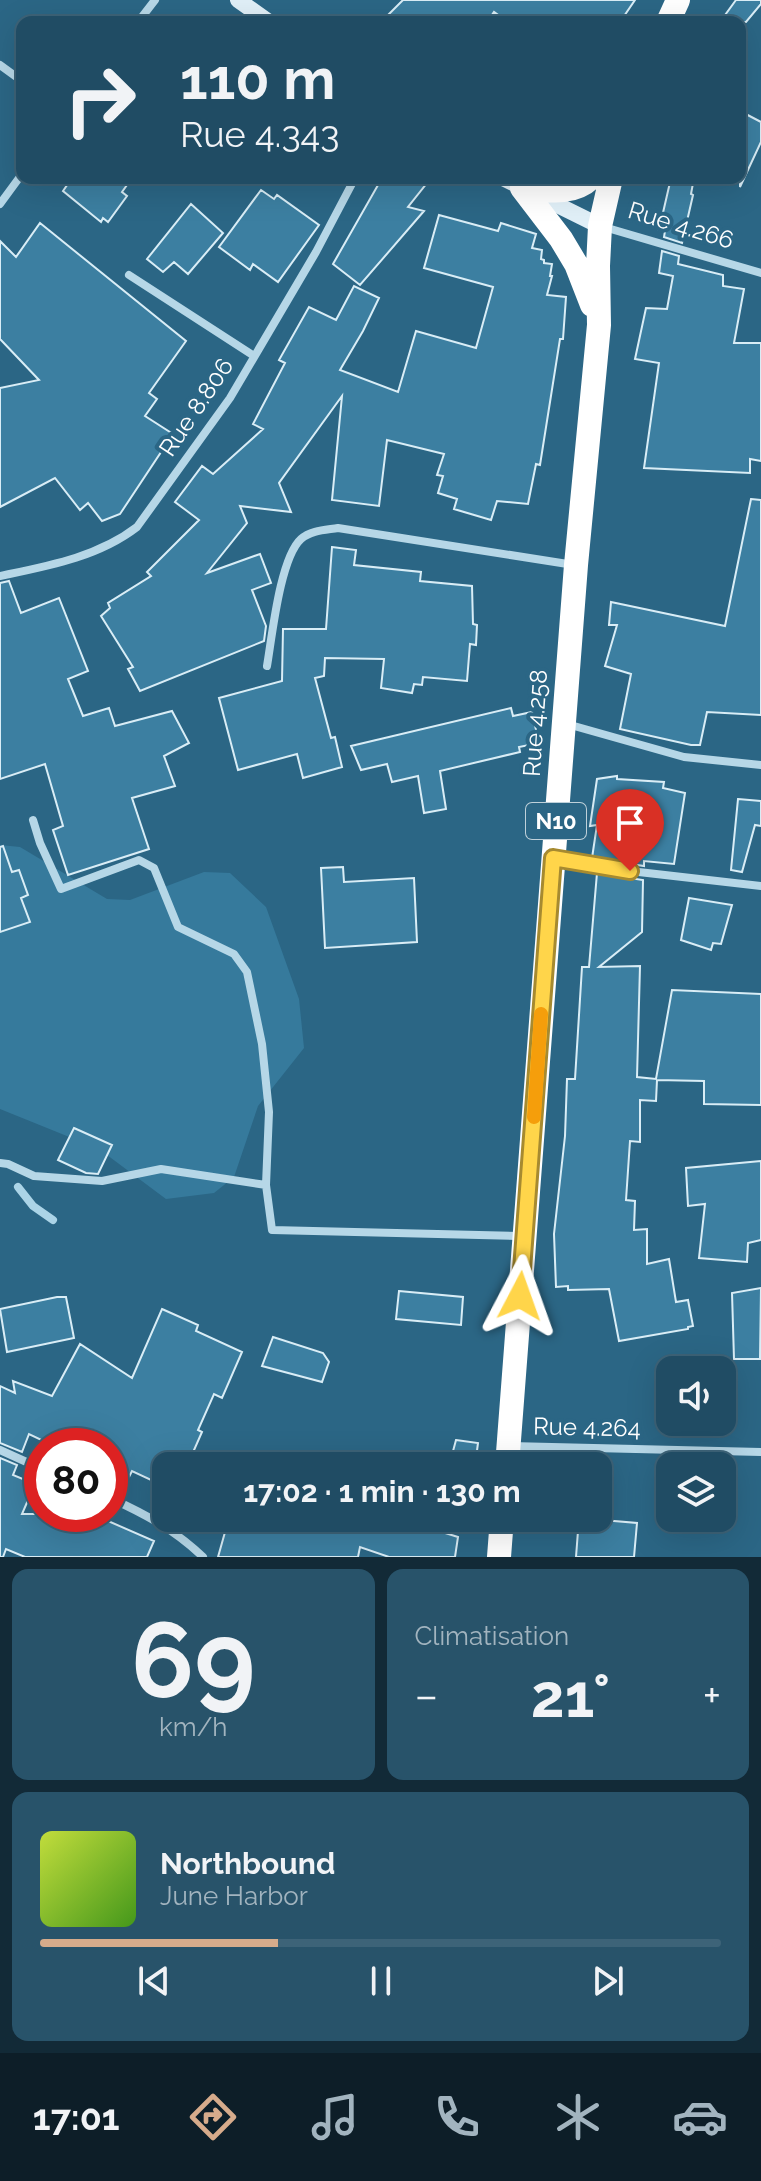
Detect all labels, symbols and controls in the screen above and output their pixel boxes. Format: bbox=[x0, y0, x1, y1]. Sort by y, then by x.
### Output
text: 110 m bbox=[180, 46, 335, 112]
icon: right bbox=[48, 48, 152, 152]
text: Rue 4.343 bbox=[180, 113, 340, 155]
street label: Rue 4.266 bbox=[625, 195, 737, 255]
street label: Rue 8.806 bbox=[153, 352, 239, 462]
street label: Rue 4.258 bbox=[517, 668, 553, 778]
pin bbox=[596, 789, 664, 871]
icon: arrive bbox=[608, 801, 652, 845]
road number: N10 bbox=[526, 803, 586, 839]
position arrow bbox=[478, 1254, 562, 1338]
map controls bbox=[656, 1356, 736, 1532]
button: sound bbox=[656, 1356, 736, 1436]
street label: Rue 4.264 bbox=[533, 1412, 641, 1442]
speed limit sign: 80 bbox=[24, 1428, 128, 1532]
button: layers bbox=[656, 1452, 736, 1532]
text: 17:02 · 1 min · 130 m bbox=[243, 1474, 521, 1509]
text: 69 bbox=[131, 1599, 255, 1721]
text: Climatisation bbox=[415, 1621, 569, 1651]
text: 21° bbox=[531, 1661, 610, 1731]
text: − bbox=[415, 1670, 438, 1721]
text: + bbox=[703, 1670, 721, 1721]
text: km/h bbox=[159, 1712, 228, 1742]
text: Northbound bbox=[160, 1846, 335, 1881]
text: June Harbor bbox=[160, 1881, 308, 1911]
icon: previous bbox=[132, 1959, 176, 2003]
icon: pause bbox=[359, 1959, 403, 2003]
icon: next bbox=[586, 1959, 630, 2003]
icon: directions bbox=[185, 2089, 241, 2145]
icon: music bbox=[307, 2089, 363, 2145]
icon: phone bbox=[429, 2089, 485, 2145]
icon: climate bbox=[550, 2089, 606, 2145]
icon: car bbox=[672, 2089, 728, 2145]
text: 17:01 bbox=[33, 2096, 120, 2138]

